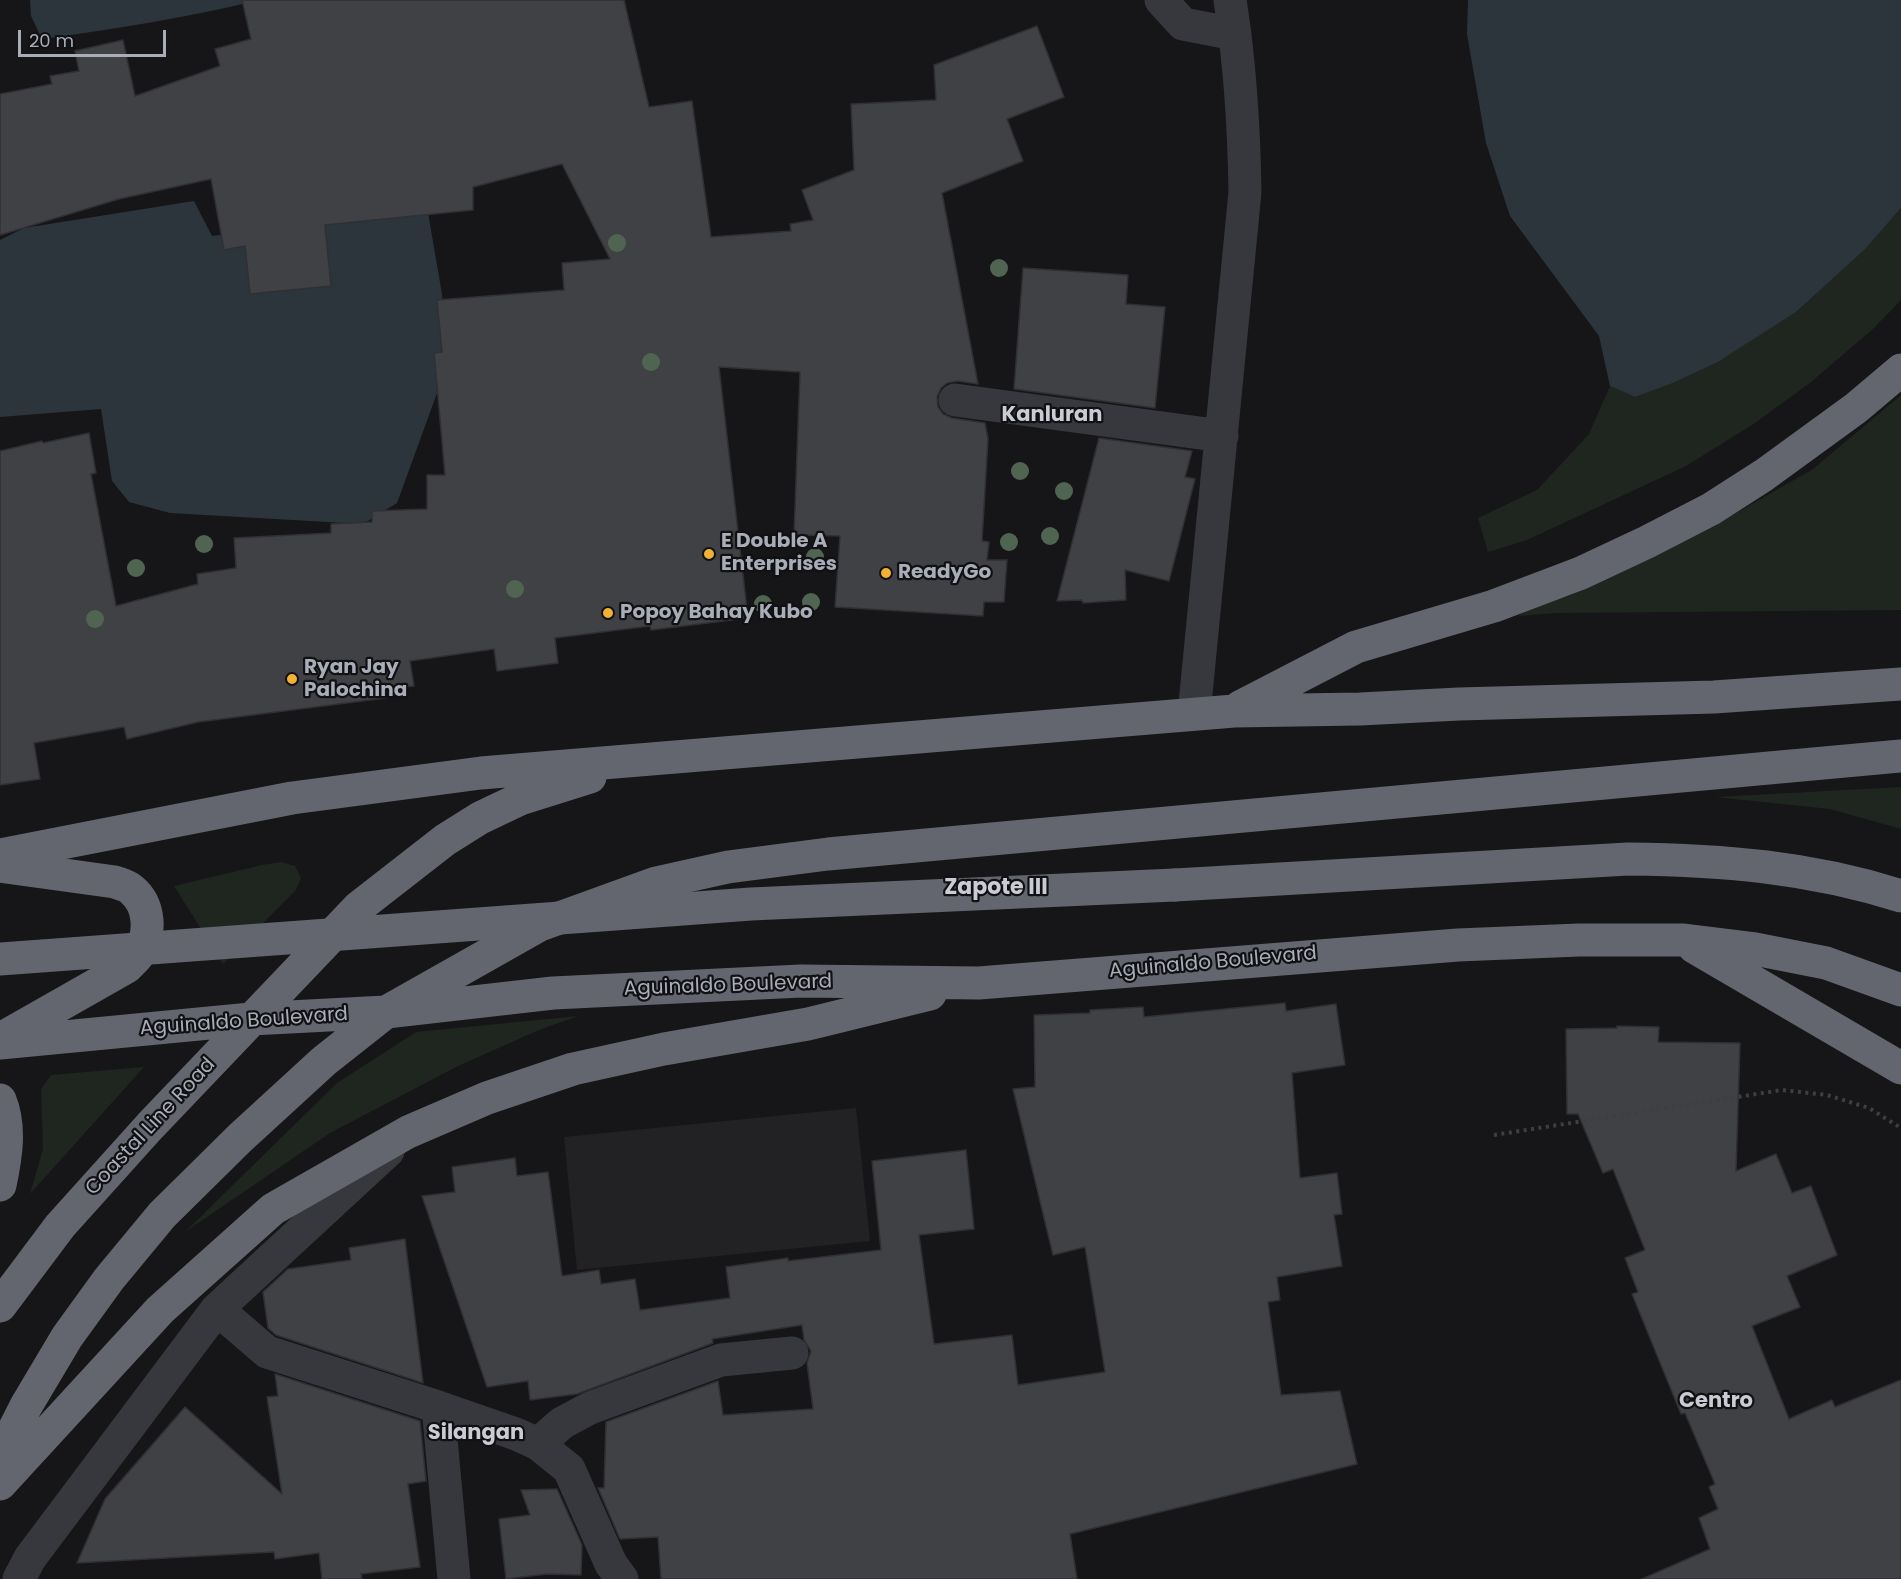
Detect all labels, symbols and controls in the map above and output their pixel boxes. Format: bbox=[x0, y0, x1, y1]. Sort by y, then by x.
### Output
scale bar bbox=[21, 18, 170, 56]
text: 20 m bbox=[29, 28, 74, 53]
district label: Kanluran bbox=[1002, 403, 1102, 429]
place label: E Double A Enterprises bbox=[721, 530, 837, 577]
marker: E Double A Enterprises bbox=[702, 547, 716, 561]
place label: ReadyGo bbox=[898, 561, 991, 585]
marker: ReadyGo bbox=[879, 566, 893, 580]
place label: Popoy Bahay Kubo bbox=[620, 601, 813, 625]
marker: Popoy Bahay Kubo bbox=[601, 606, 615, 620]
place label: Ryan Jay Palochina bbox=[304, 656, 407, 703]
marker: Ryan Jay Palochina bbox=[285, 672, 299, 686]
district label: Zapote III bbox=[944, 875, 1048, 901]
street label: Aguinaldo Boulevard bbox=[1108, 942, 1318, 984]
street label: Aguinaldo Boulevard bbox=[623, 970, 833, 1002]
street label: Aguinaldo Boulevard bbox=[139, 1003, 349, 1041]
street label: Coastal Line Road bbox=[81, 1053, 221, 1201]
district label: Centro bbox=[1679, 1389, 1753, 1415]
district label: Silangan bbox=[428, 1421, 524, 1447]

